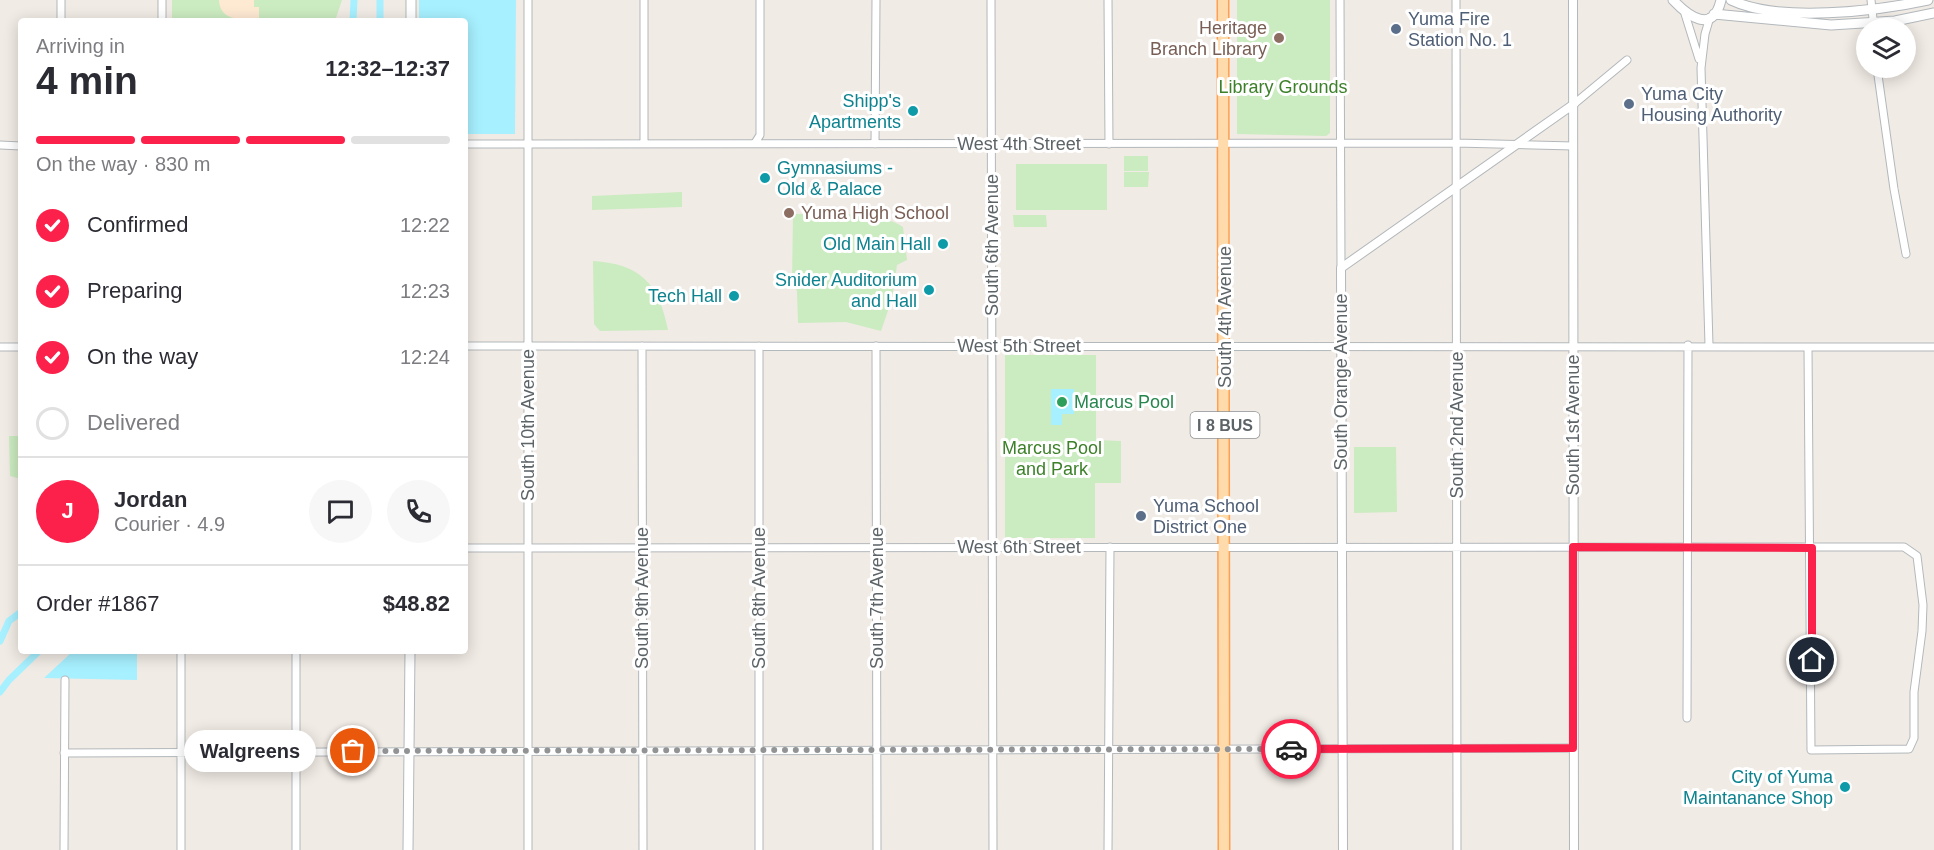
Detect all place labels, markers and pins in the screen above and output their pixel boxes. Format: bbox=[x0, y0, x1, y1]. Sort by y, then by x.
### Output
place label: Yuma Fire Station No. 1 bbox=[1408, 9, 1512, 50]
place label: Heritage Branch Library bbox=[1150, 18, 1267, 59]
marker: Yuma Fire Station No. 1 bbox=[1389, 22, 1403, 36]
marker: Heritage Branch Library bbox=[1272, 31, 1286, 45]
place label: Yuma City Housing Authority bbox=[1641, 84, 1782, 125]
place label: Shipp's Apartments bbox=[809, 91, 901, 132]
marker: Yuma City Housing Authority bbox=[1622, 97, 1636, 111]
marker: Shipp's Apartments bbox=[906, 104, 920, 118]
place label: Gymnasiums - Old & Palace bbox=[777, 158, 893, 199]
marker: Gymnasiums - Old & Palace bbox=[758, 171, 772, 185]
place label: Yuma High School bbox=[801, 203, 949, 223]
marker: Yuma High School bbox=[782, 206, 796, 220]
place label: Old Main Hall bbox=[823, 234, 931, 254]
marker: Old Main Hall bbox=[936, 237, 950, 251]
place label: Snider Auditorium and Hall bbox=[775, 270, 917, 311]
marker: Snider Auditorium and Hall bbox=[922, 283, 936, 297]
place label: Tech Hall bbox=[648, 286, 722, 306]
marker: Tech Hall bbox=[727, 289, 741, 303]
place label: Marcus Pool bbox=[1074, 392, 1174, 412]
marker: Marcus Pool bbox=[1055, 395, 1069, 409]
place label: Yuma School District One bbox=[1153, 496, 1259, 537]
marker: Yuma School District One bbox=[1134, 509, 1148, 523]
pin bbox=[1786, 634, 1837, 685]
pin bbox=[327, 725, 378, 776]
callout: Walgreens bbox=[185, 730, 317, 772]
place label: City of Yuma Maintanance Shop bbox=[1683, 767, 1834, 808]
marker: City of Yuma Maintanance Shop bbox=[1838, 780, 1852, 794]

